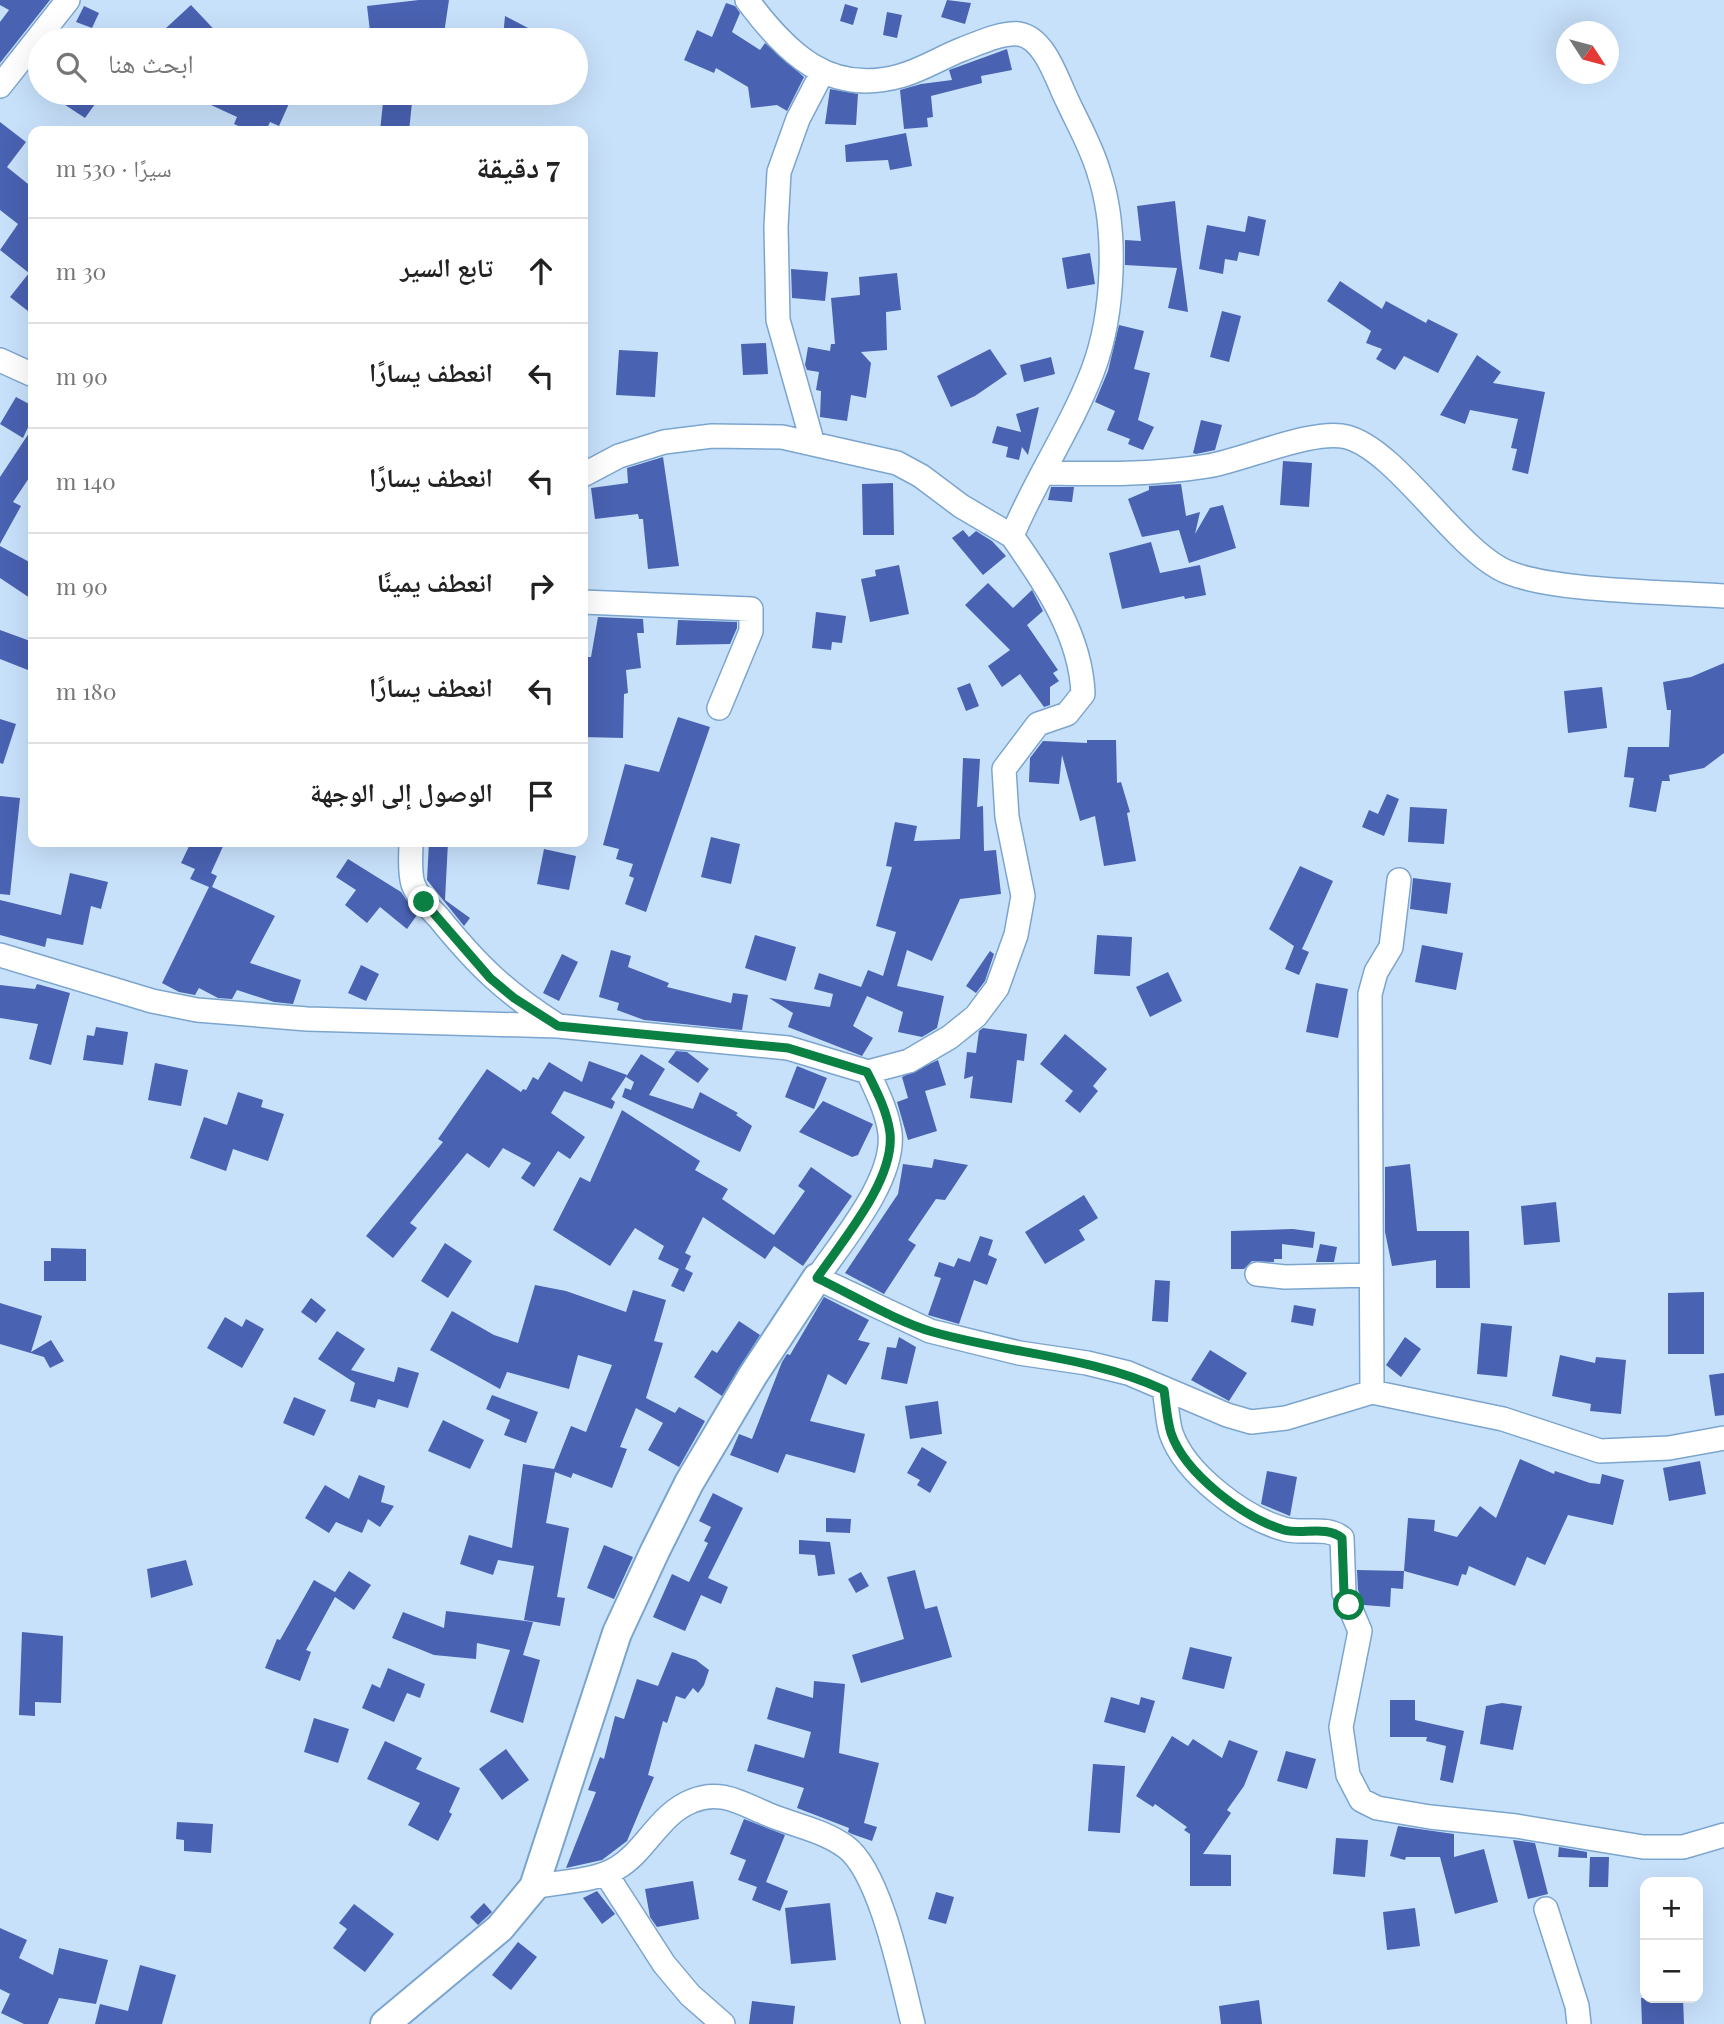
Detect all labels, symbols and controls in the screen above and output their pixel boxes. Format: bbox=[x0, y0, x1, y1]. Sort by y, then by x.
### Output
north arrow bbox=[1556, 21, 1619, 84]
search box bbox=[28, 28, 588, 105]
text: ابحث هنا bbox=[108, 45, 194, 80]
icon: search bbox=[52, 48, 90, 86]
text: 7 دقيقة bbox=[476, 146, 560, 186]
text: سيرًا · 530 m bbox=[56, 152, 172, 183]
text: تابع السير bbox=[400, 249, 493, 284]
icon: ahead bbox=[522, 252, 560, 290]
text: 30 m bbox=[56, 255, 106, 286]
text: انعطف يسارًا bbox=[369, 354, 493, 389]
icon: left bbox=[522, 357, 560, 395]
text: 90 m bbox=[56, 360, 108, 391]
text: انعطف يسارًا bbox=[369, 459, 493, 494]
icon: left bbox=[522, 462, 560, 500]
text: 140 m bbox=[56, 465, 116, 496]
text: انعطف يمينًا bbox=[377, 564, 493, 599]
icon: right bbox=[522, 567, 560, 605]
text: 90 m bbox=[56, 570, 108, 601]
text: انعطف يسارًا bbox=[369, 669, 493, 704]
icon: left bbox=[522, 672, 560, 710]
text: 180 m bbox=[56, 675, 116, 706]
text: الوصول إلى الوجهة bbox=[310, 774, 493, 809]
icon: arrive bbox=[522, 777, 560, 815]
route end bbox=[408, 886, 439, 917]
route start bbox=[1333, 1589, 1364, 1620]
map controls bbox=[1640, 1877, 1703, 2003]
button: + bbox=[1640, 1877, 1703, 1940]
button: − bbox=[1640, 1940, 1703, 2003]

